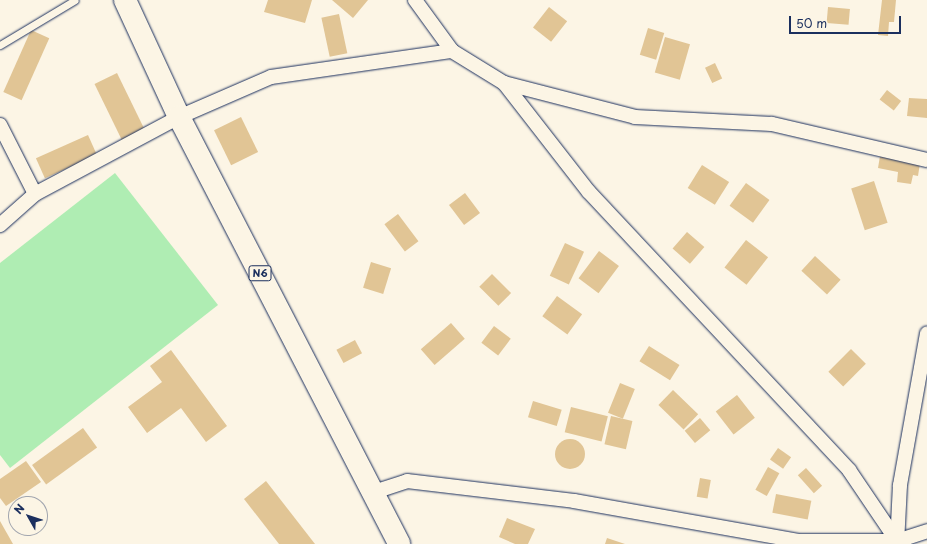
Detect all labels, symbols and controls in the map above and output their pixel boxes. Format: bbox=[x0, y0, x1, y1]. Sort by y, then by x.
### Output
scale bar bbox=[791, 8, 903, 34]
text: 50 m bbox=[796, 14, 827, 32]
road number: N6 bbox=[248, 265, 272, 281]
north arrow bbox=[8, 496, 48, 536]
text: N bbox=[10, 500, 28, 517]

